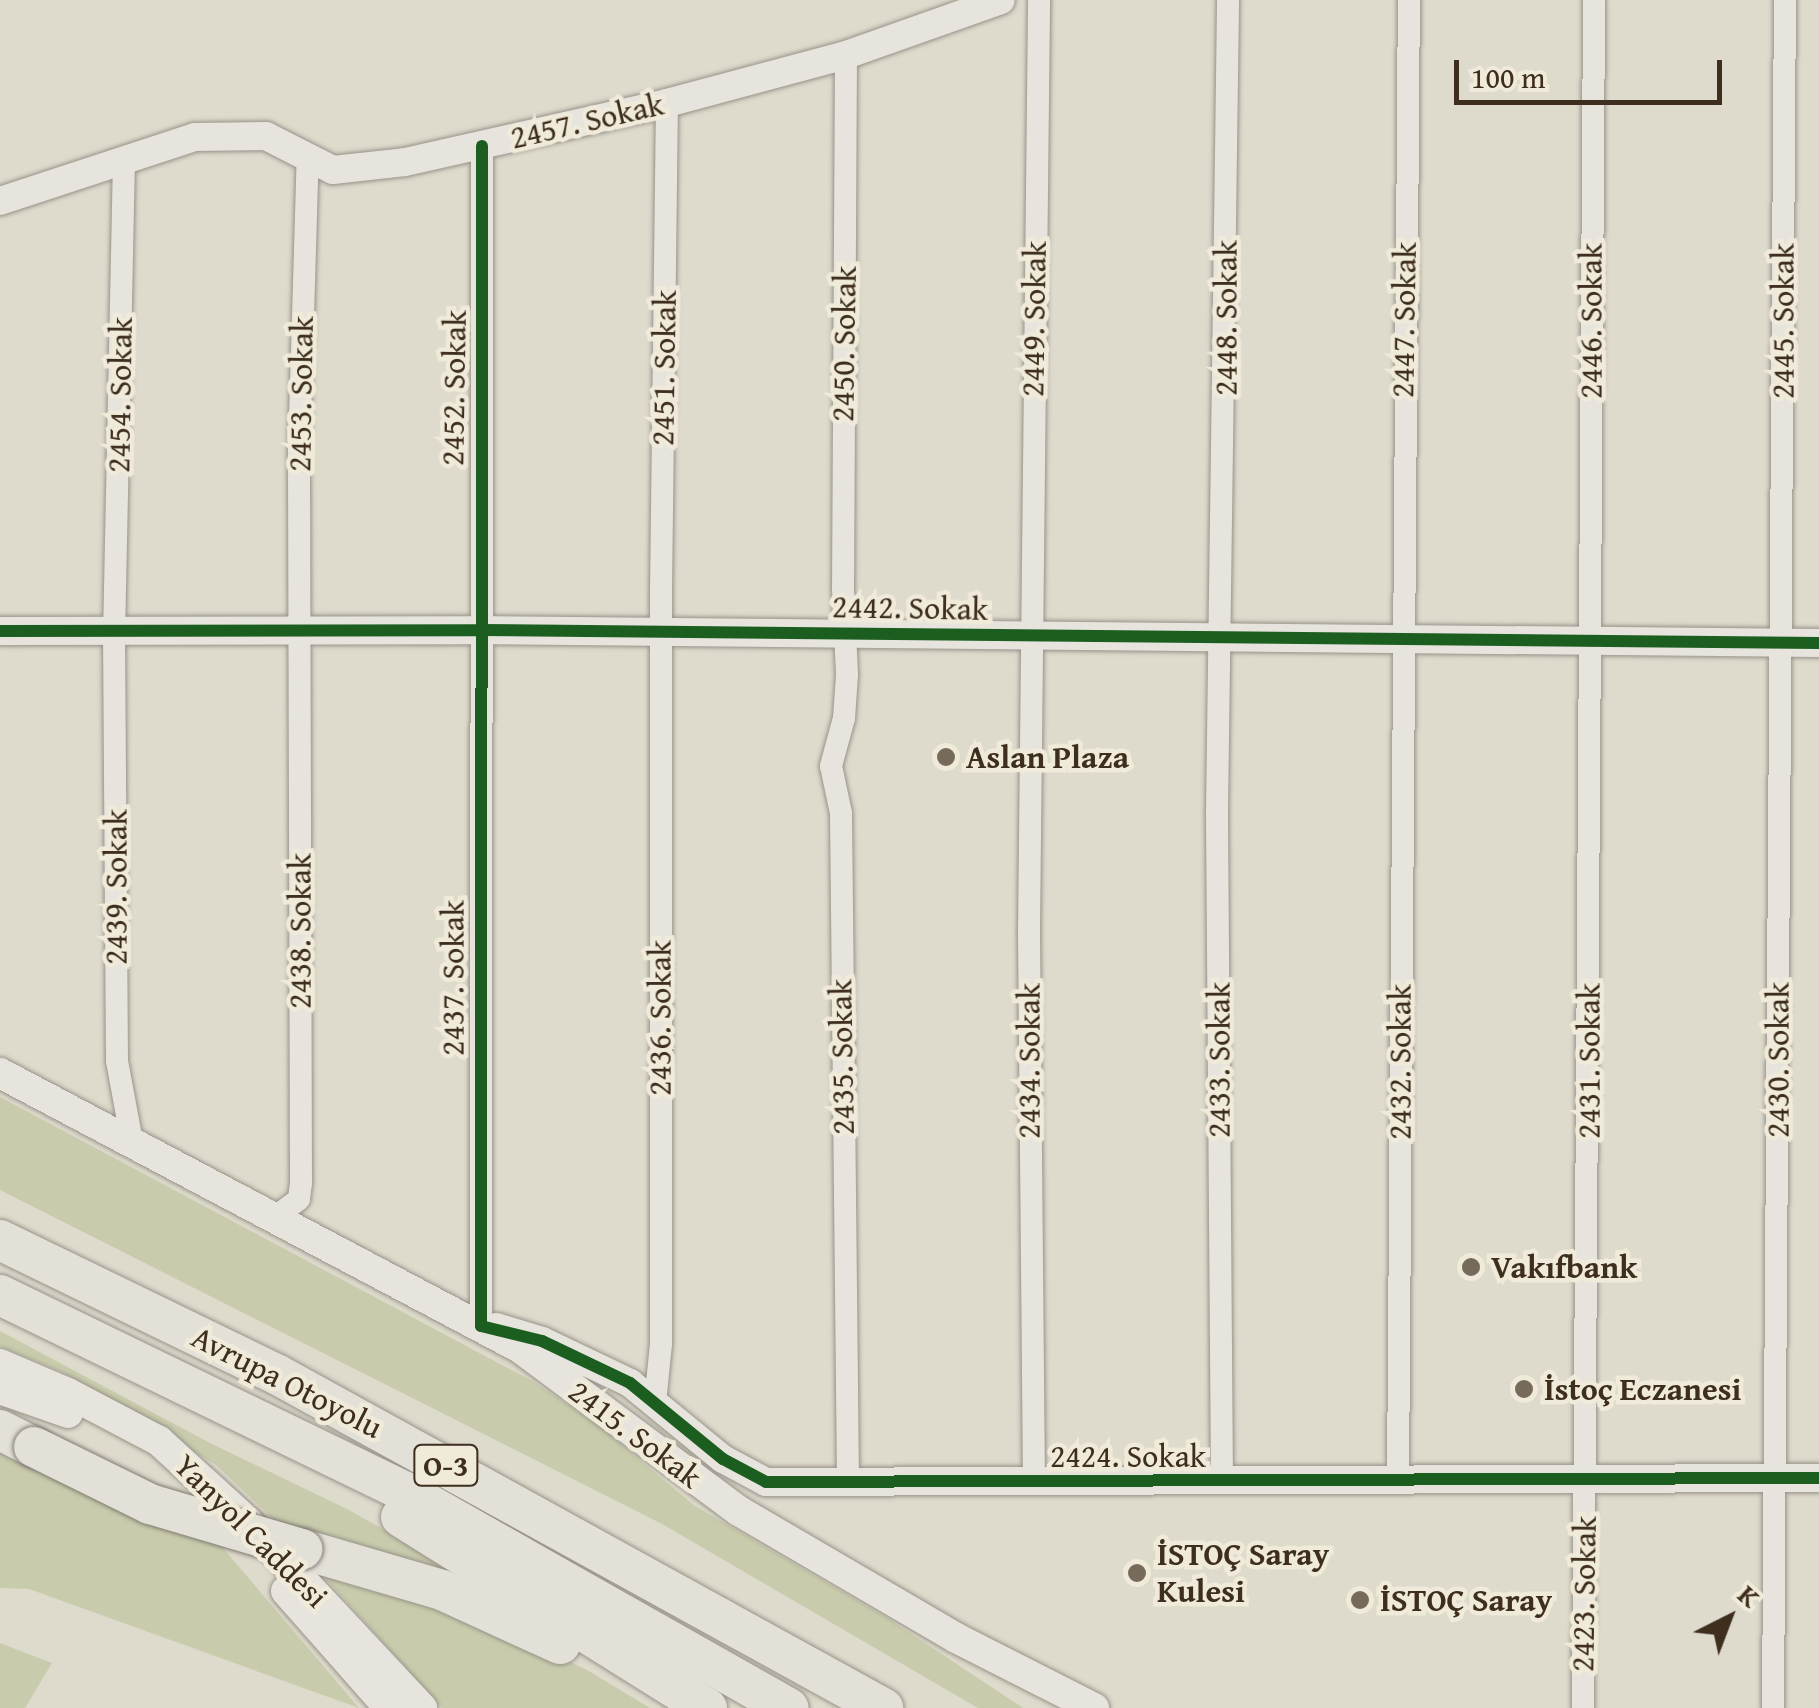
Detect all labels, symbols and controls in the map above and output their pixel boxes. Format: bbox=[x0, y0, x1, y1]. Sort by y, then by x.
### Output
scale bar bbox=[1459, 40, 1726, 102]
text: 100 m bbox=[1471, 55, 1545, 99]
street label: 2457. Sokak bbox=[507, 85, 667, 157]
street label: 2448. Sokak bbox=[1207, 240, 1245, 396]
street label: 2449. Sokak bbox=[1013, 241, 1055, 397]
street label: 2447. Sokak bbox=[1383, 242, 1425, 398]
street label: 2446. Sokak bbox=[1572, 243, 1610, 399]
street label: 2445. Sokak bbox=[1764, 243, 1802, 399]
street label: 2450. Sokak bbox=[823, 266, 865, 422]
street label: 2451. Sokak bbox=[643, 290, 685, 446]
street label: 2452. Sokak bbox=[433, 310, 475, 466]
street label: 2453. Sokak bbox=[280, 316, 322, 472]
street label: 2454. Sokak bbox=[99, 317, 141, 473]
street label: 2442. Sokak bbox=[832, 587, 988, 629]
place label: Aslan Plaza bbox=[966, 738, 1129, 776]
marker: Aslan Plaza bbox=[935, 746, 957, 768]
street label: 2439. Sokak bbox=[97, 809, 135, 965]
street label: 2438. Sokak bbox=[281, 853, 319, 1009]
street label: 2437. Sokak bbox=[434, 900, 472, 1056]
street label: 2436. Sokak bbox=[641, 940, 679, 1096]
street label: 2435. Sokak bbox=[821, 979, 863, 1135]
street label: 2433. Sokak bbox=[1200, 982, 1238, 1138]
street label: 2430. Sokak bbox=[1759, 982, 1797, 1138]
street label: 2434. Sokak bbox=[1010, 983, 1048, 1139]
street label: 2431. Sokak bbox=[1570, 983, 1608, 1139]
street label: 2432. Sokak bbox=[1381, 984, 1419, 1140]
place label: Vakıfbank bbox=[1491, 1248, 1637, 1286]
marker: Vakıfbank bbox=[1460, 1256, 1482, 1278]
street label: Avrupa Otoyolu bbox=[185, 1318, 389, 1446]
place label: İstoç Eczanesi bbox=[1544, 1370, 1741, 1408]
street label: 2415. Sokak bbox=[561, 1372, 709, 1496]
marker: İstoç Eczanesi bbox=[1513, 1378, 1535, 1400]
street label: 2424. Sokak bbox=[1050, 1437, 1206, 1475]
road number: O-3 bbox=[411, 1440, 481, 1490]
street label: Yanyol Caddesi bbox=[166, 1446, 336, 1616]
street label: 2423. Sokak bbox=[1563, 1516, 1605, 1672]
place label: İSTOÇ Saray Kulesi bbox=[1157, 1536, 1329, 1611]
marker: İSTOÇ Saray Kulesi bbox=[1126, 1562, 1148, 1584]
north arrow bbox=[1679, 1568, 1779, 1668]
text: K bbox=[1729, 1574, 1770, 1616]
place label: İSTOÇ Saray bbox=[1380, 1581, 1552, 1619]
marker: İSTOÇ Saray bbox=[1349, 1589, 1371, 1611]

